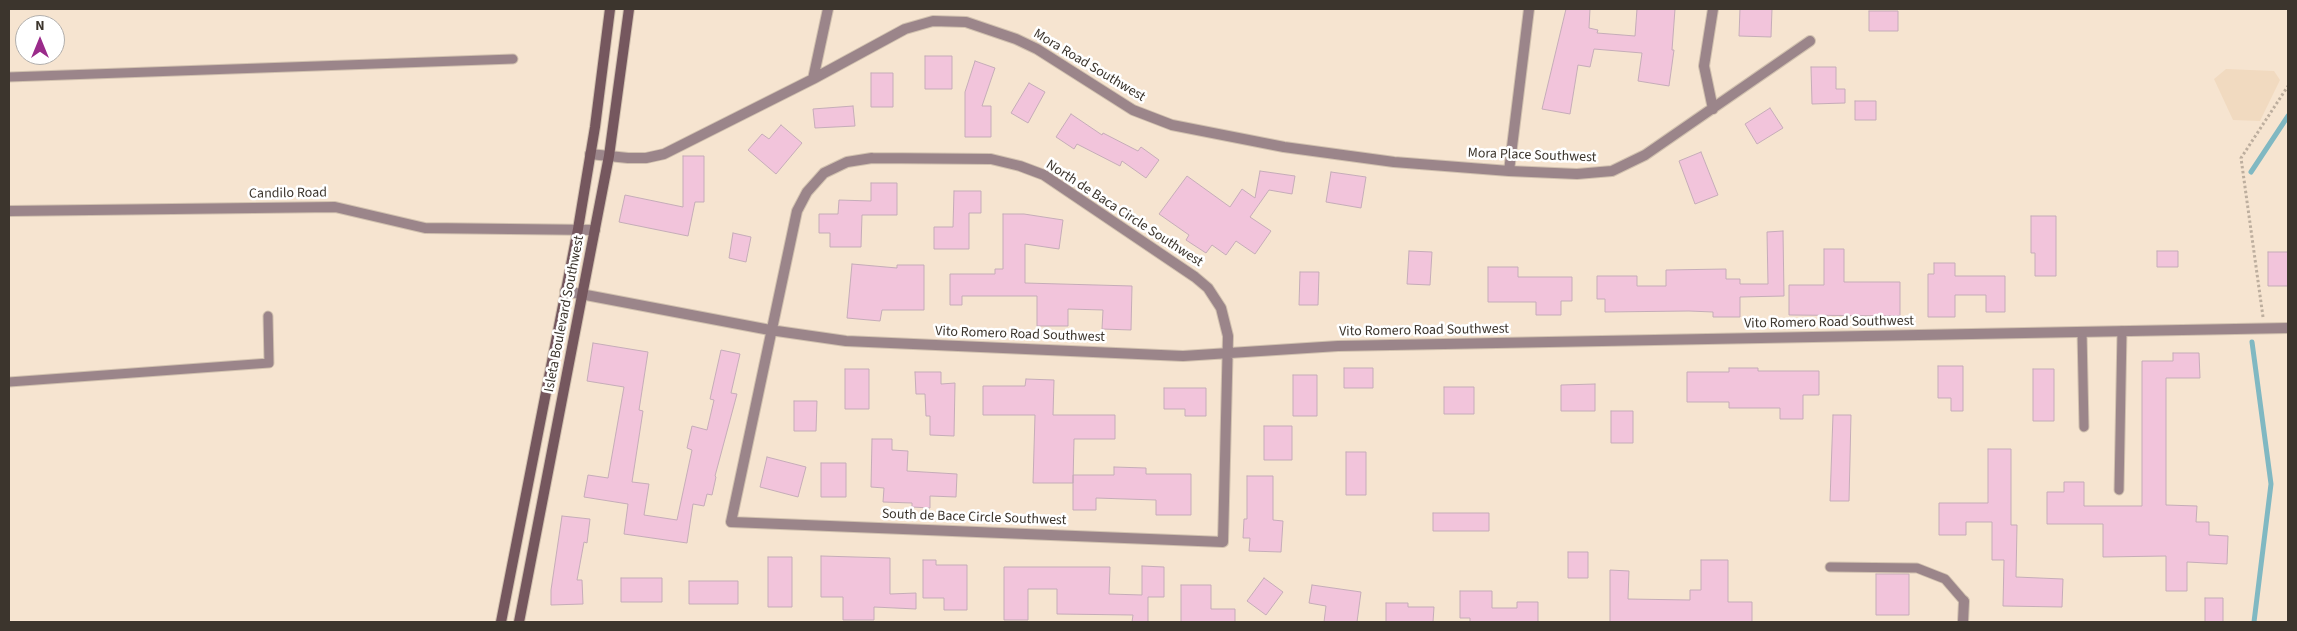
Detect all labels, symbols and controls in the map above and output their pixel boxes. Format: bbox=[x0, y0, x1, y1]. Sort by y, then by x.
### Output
north arrow bbox=[15, 15, 65, 65]
text: N bbox=[35, 16, 45, 36]
street label: Mora Road Southwest bbox=[1030, 26, 1148, 106]
street label: Mora Place Southwest bbox=[1467, 145, 1597, 167]
street label: North de Baca Circle Southwest bbox=[1042, 157, 1206, 271]
street label: Candilo Road bbox=[249, 185, 327, 203]
street label: Isleta Boulevard Southwest bbox=[542, 234, 588, 394]
street label: Vito Romero Road Southwest bbox=[1744, 313, 1914, 333]
street label: Vito Romero Road Southwest bbox=[1339, 321, 1509, 341]
street label: Vito Romero Road Southwest bbox=[935, 324, 1105, 346]
street label: South de Bace Circle Southwest bbox=[881, 506, 1067, 530]

